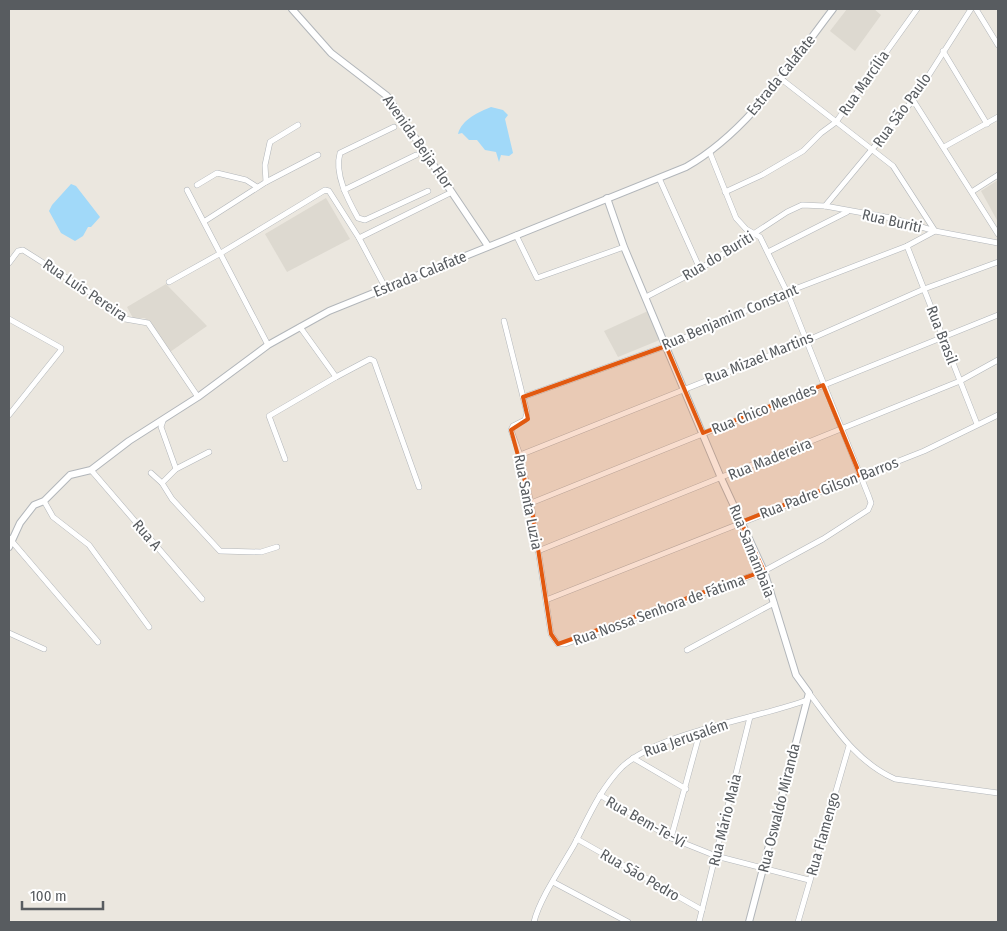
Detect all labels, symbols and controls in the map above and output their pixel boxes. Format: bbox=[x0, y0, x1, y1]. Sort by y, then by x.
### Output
street label: Estrada Calafate bbox=[743, 31, 819, 119]
street label: Rua Marcília bbox=[835, 47, 893, 119]
street label: Rua São Paulo bbox=[869, 69, 935, 151]
street label: Avenida Beija Flor bbox=[379, 92, 457, 193]
street label: Rua Buriti bbox=[860, 205, 924, 237]
street label: Rua do Buriti bbox=[679, 228, 757, 284]
street label: Estrada Calafate bbox=[371, 247, 469, 301]
street label: Rua Luís Pereira bbox=[39, 255, 131, 325]
street label: Rua Benjamim Constant bbox=[659, 280, 801, 354]
street label: Rua Brasil bbox=[923, 303, 961, 367]
street label: Rua Mizael Martins bbox=[702, 328, 816, 388]
street label: Rua Chico Mendes bbox=[709, 380, 819, 438]
street label: Rua Madereira bbox=[726, 434, 814, 484]
street label: Rua Santa Luzia bbox=[510, 453, 546, 551]
street label: Rua Padre Gilson Barros bbox=[757, 453, 901, 523]
street label: Rua Samambaia bbox=[725, 502, 779, 600]
street label: Rua A bbox=[129, 516, 165, 554]
street label: Rua Nossa Senhora de Fátima bbox=[571, 571, 747, 649]
street label: Rua Jerusalém bbox=[642, 715, 730, 761]
street label: Rua Oswaldo Miranda bbox=[754, 741, 804, 875]
street label: Rua Mário Maia bbox=[705, 772, 745, 868]
street label: Rua Flamengo bbox=[802, 790, 844, 878]
street label: Rua Bem-Te-Vi bbox=[603, 793, 689, 851]
street label: Rua São Pedro bbox=[597, 845, 683, 905]
scale bar bbox=[22, 878, 104, 910]
text: 100 m bbox=[30, 887, 67, 905]

